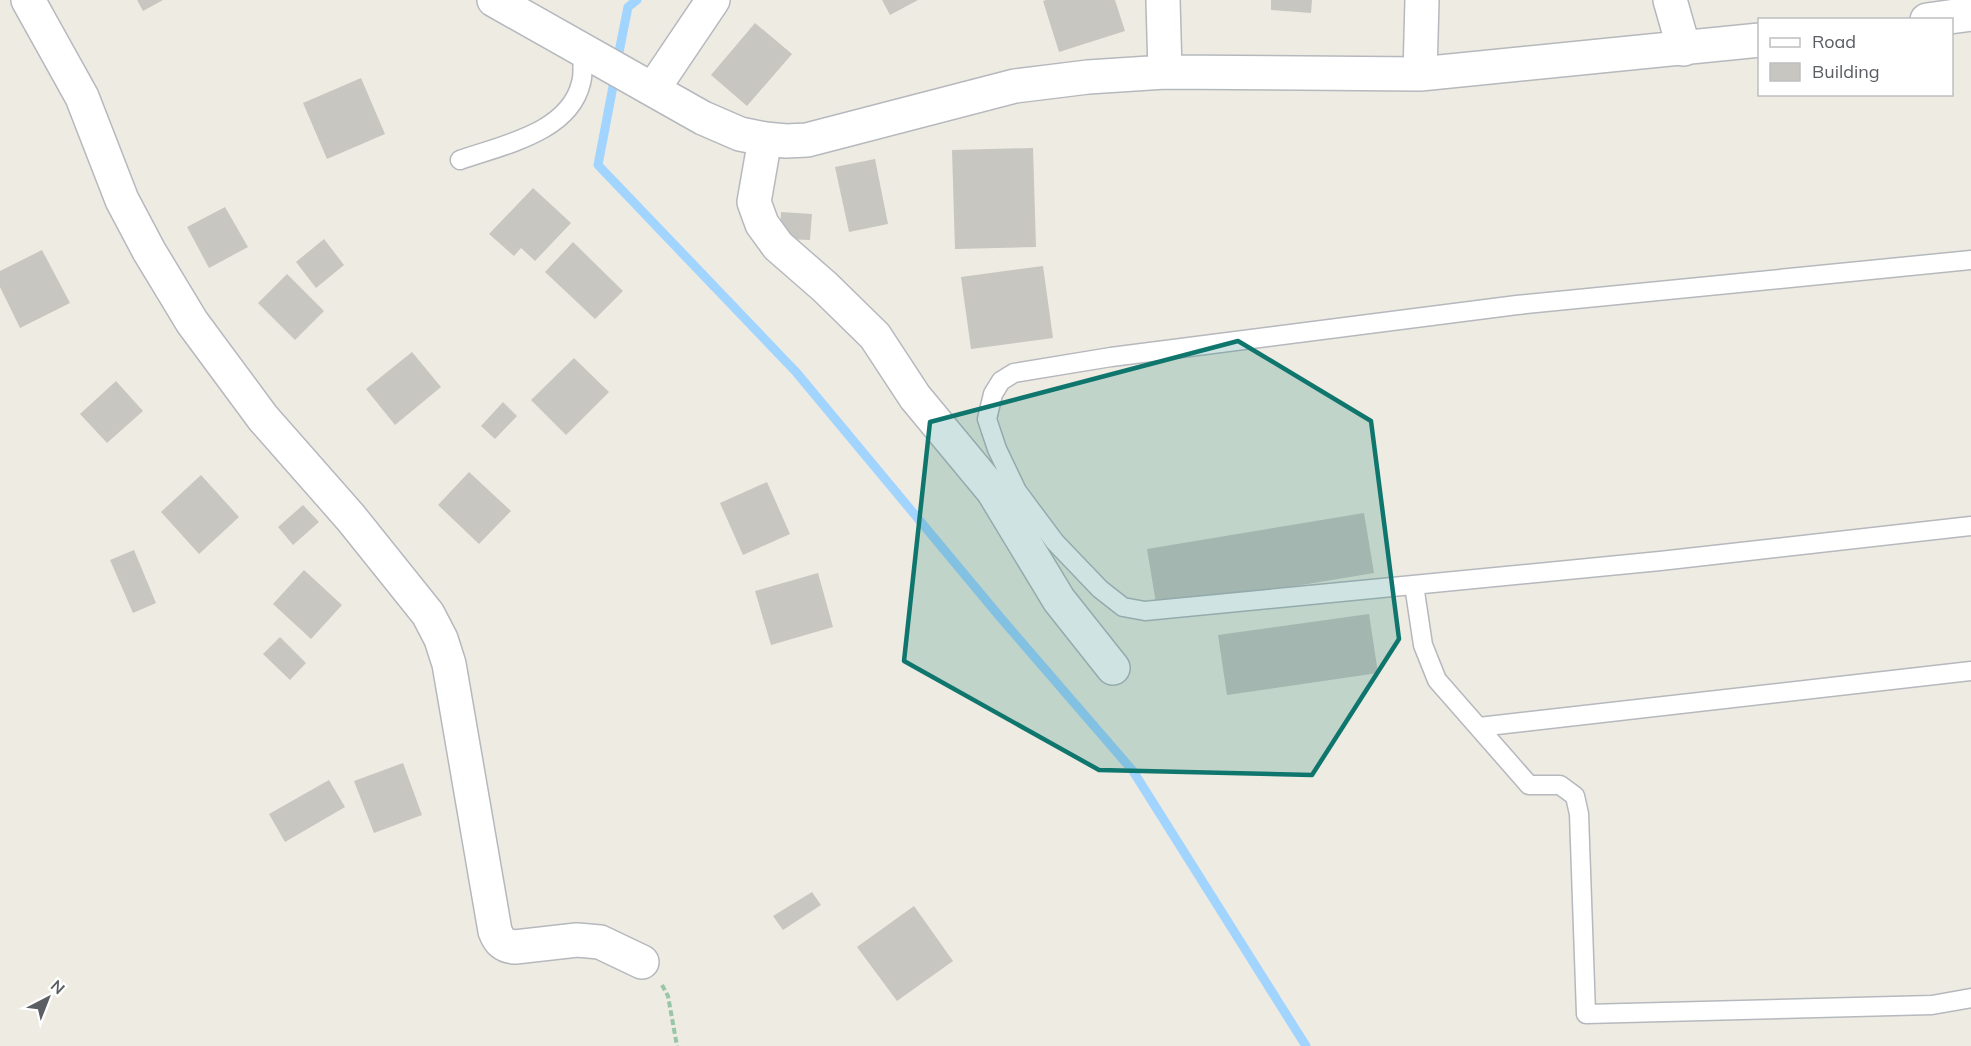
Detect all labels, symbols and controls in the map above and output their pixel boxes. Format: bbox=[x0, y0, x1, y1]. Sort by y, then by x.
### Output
legend bbox=[1758, 18, 1953, 96]
text: Road bbox=[1812, 30, 1856, 53]
text: Building bbox=[1812, 60, 1880, 83]
north arrow bbox=[18, 968, 78, 1028]
text: N bbox=[47, 975, 69, 998]

